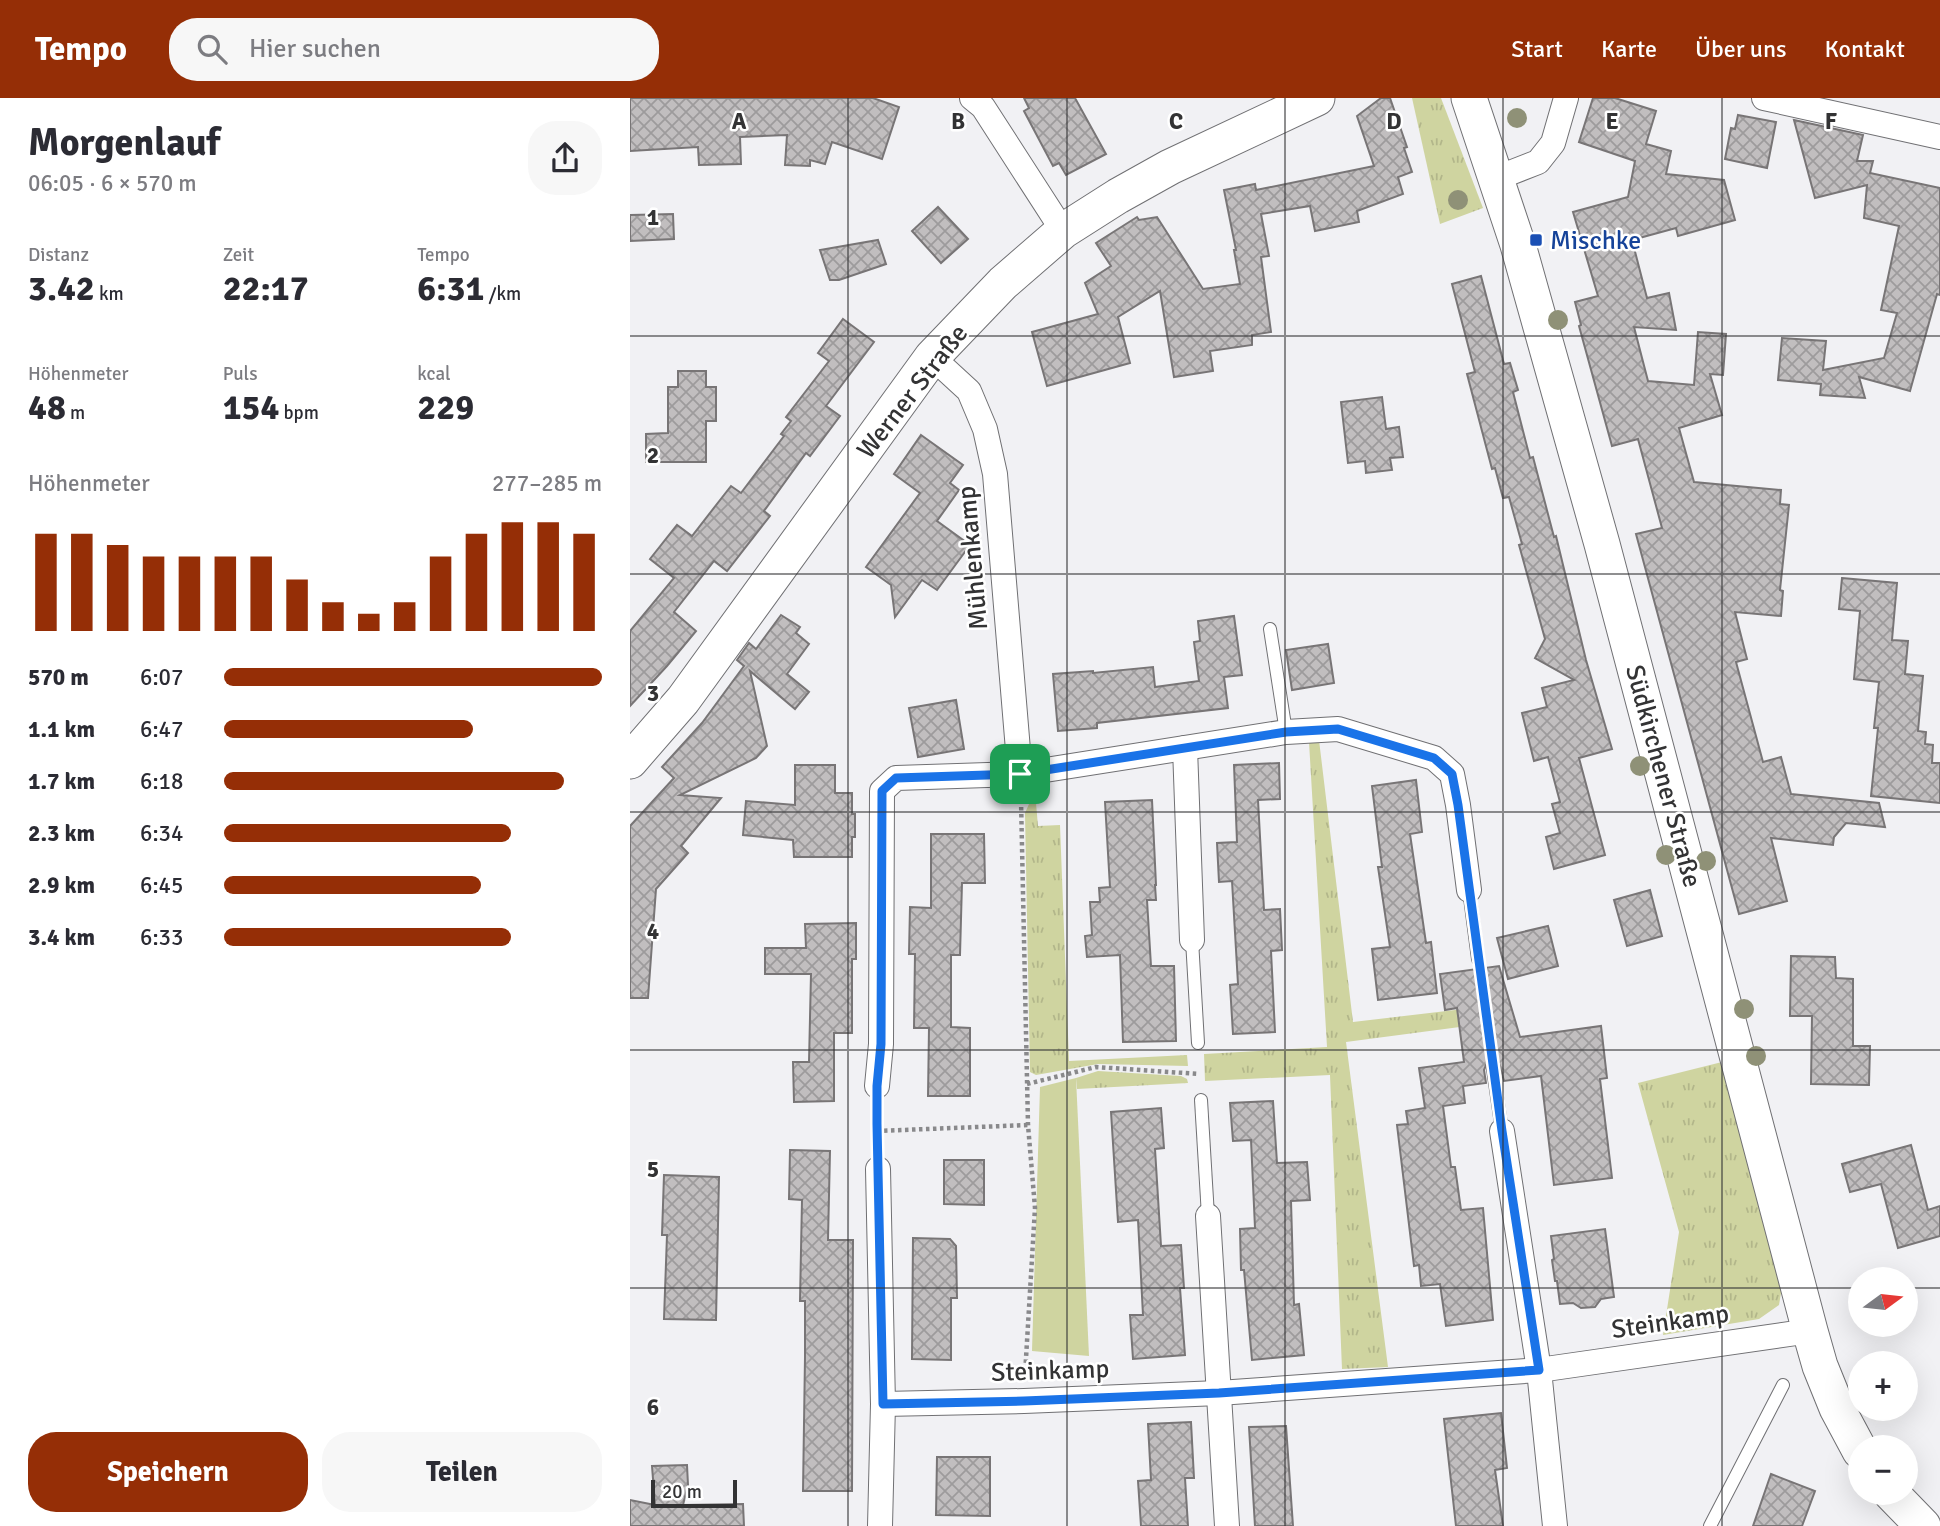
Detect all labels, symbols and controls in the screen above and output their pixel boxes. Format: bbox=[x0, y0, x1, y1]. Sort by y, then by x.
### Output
search box bbox=[169, 18, 659, 81]
text: Tempo bbox=[35, 29, 127, 70]
icon: search bbox=[193, 30, 231, 68]
text: Hier suchen bbox=[249, 33, 381, 65]
text: Start bbox=[1511, 34, 1563, 64]
text: Karte bbox=[1601, 34, 1657, 64]
text: Über uns bbox=[1695, 34, 1787, 64]
text: Kontakt bbox=[1825, 34, 1905, 64]
text: A bbox=[732, 107, 747, 136]
text: B bbox=[951, 107, 965, 136]
text: C bbox=[1169, 107, 1183, 136]
text: D bbox=[1386, 107, 1402, 136]
text: E bbox=[1605, 107, 1619, 136]
text: F bbox=[1825, 107, 1837, 136]
text: Morgenlauf bbox=[28, 119, 220, 166]
button: share bbox=[528, 121, 602, 195]
text: 06:05 · 6 × 570 m bbox=[28, 169, 197, 198]
text: 1 bbox=[647, 203, 659, 232]
place label: Mischke bbox=[1550, 225, 1641, 257]
marker: Mischke bbox=[1528, 232, 1544, 248]
text: Distanz bbox=[28, 243, 89, 267]
text: Zeit bbox=[223, 243, 254, 267]
text: Tempo bbox=[417, 243, 470, 267]
text: 3.42 bbox=[28, 267, 95, 310]
text: 22:17 bbox=[223, 267, 309, 310]
text: 6:31 bbox=[417, 267, 484, 310]
text: km bbox=[95, 282, 124, 306]
text: /km bbox=[484, 282, 521, 306]
street label: Werner Straße bbox=[850, 318, 975, 465]
text: Höhenmeter bbox=[28, 362, 129, 386]
text: Puls bbox=[223, 362, 257, 386]
text: kcal bbox=[417, 362, 451, 386]
text: 48 bbox=[28, 386, 66, 429]
text: 154 bbox=[223, 386, 279, 429]
text: 229 bbox=[417, 386, 474, 429]
text: m bbox=[66, 401, 85, 425]
text: bpm bbox=[279, 401, 319, 425]
text: 2 bbox=[647, 441, 659, 470]
text: Höhenmeter bbox=[28, 469, 150, 498]
text: 277–285 m bbox=[492, 469, 602, 498]
street label: Mühlenkamp bbox=[951, 484, 995, 631]
street label: Südkirchener Straße bbox=[1618, 662, 1708, 891]
text: 570 m bbox=[28, 663, 89, 692]
text: 6:07 bbox=[140, 663, 183, 692]
text: 3 bbox=[647, 679, 659, 708]
text: 1.1 km bbox=[28, 715, 95, 744]
text: 6:47 bbox=[140, 715, 183, 744]
pin bbox=[990, 744, 1050, 804]
icon: arrive bbox=[1001, 755, 1039, 793]
text: 1.7 km bbox=[28, 767, 95, 796]
text: 6:18 bbox=[140, 767, 183, 796]
text: 2.3 km bbox=[28, 819, 95, 848]
text: 6:34 bbox=[140, 819, 183, 848]
text: 2.9 km bbox=[28, 871, 95, 900]
text: 6:45 bbox=[140, 871, 183, 900]
text: 4 bbox=[647, 917, 659, 946]
text: 3.4 km bbox=[28, 923, 95, 952]
text: 6:33 bbox=[140, 923, 183, 952]
text: 5 bbox=[647, 1155, 659, 1184]
north arrow bbox=[1848, 1267, 1918, 1337]
map controls bbox=[1848, 1267, 1918, 1505]
street label: Steinkamp bbox=[1609, 1298, 1731, 1346]
button: + bbox=[1848, 1351, 1918, 1421]
street label: Steinkamp bbox=[990, 1353, 1110, 1389]
text: 6 bbox=[647, 1393, 659, 1422]
button: Speichern bbox=[28, 1432, 308, 1512]
button: Teilen bbox=[322, 1432, 602, 1512]
button: − bbox=[1848, 1435, 1918, 1505]
scale bar bbox=[651, 1477, 737, 1509]
text: 20 m bbox=[662, 1480, 702, 1504]

